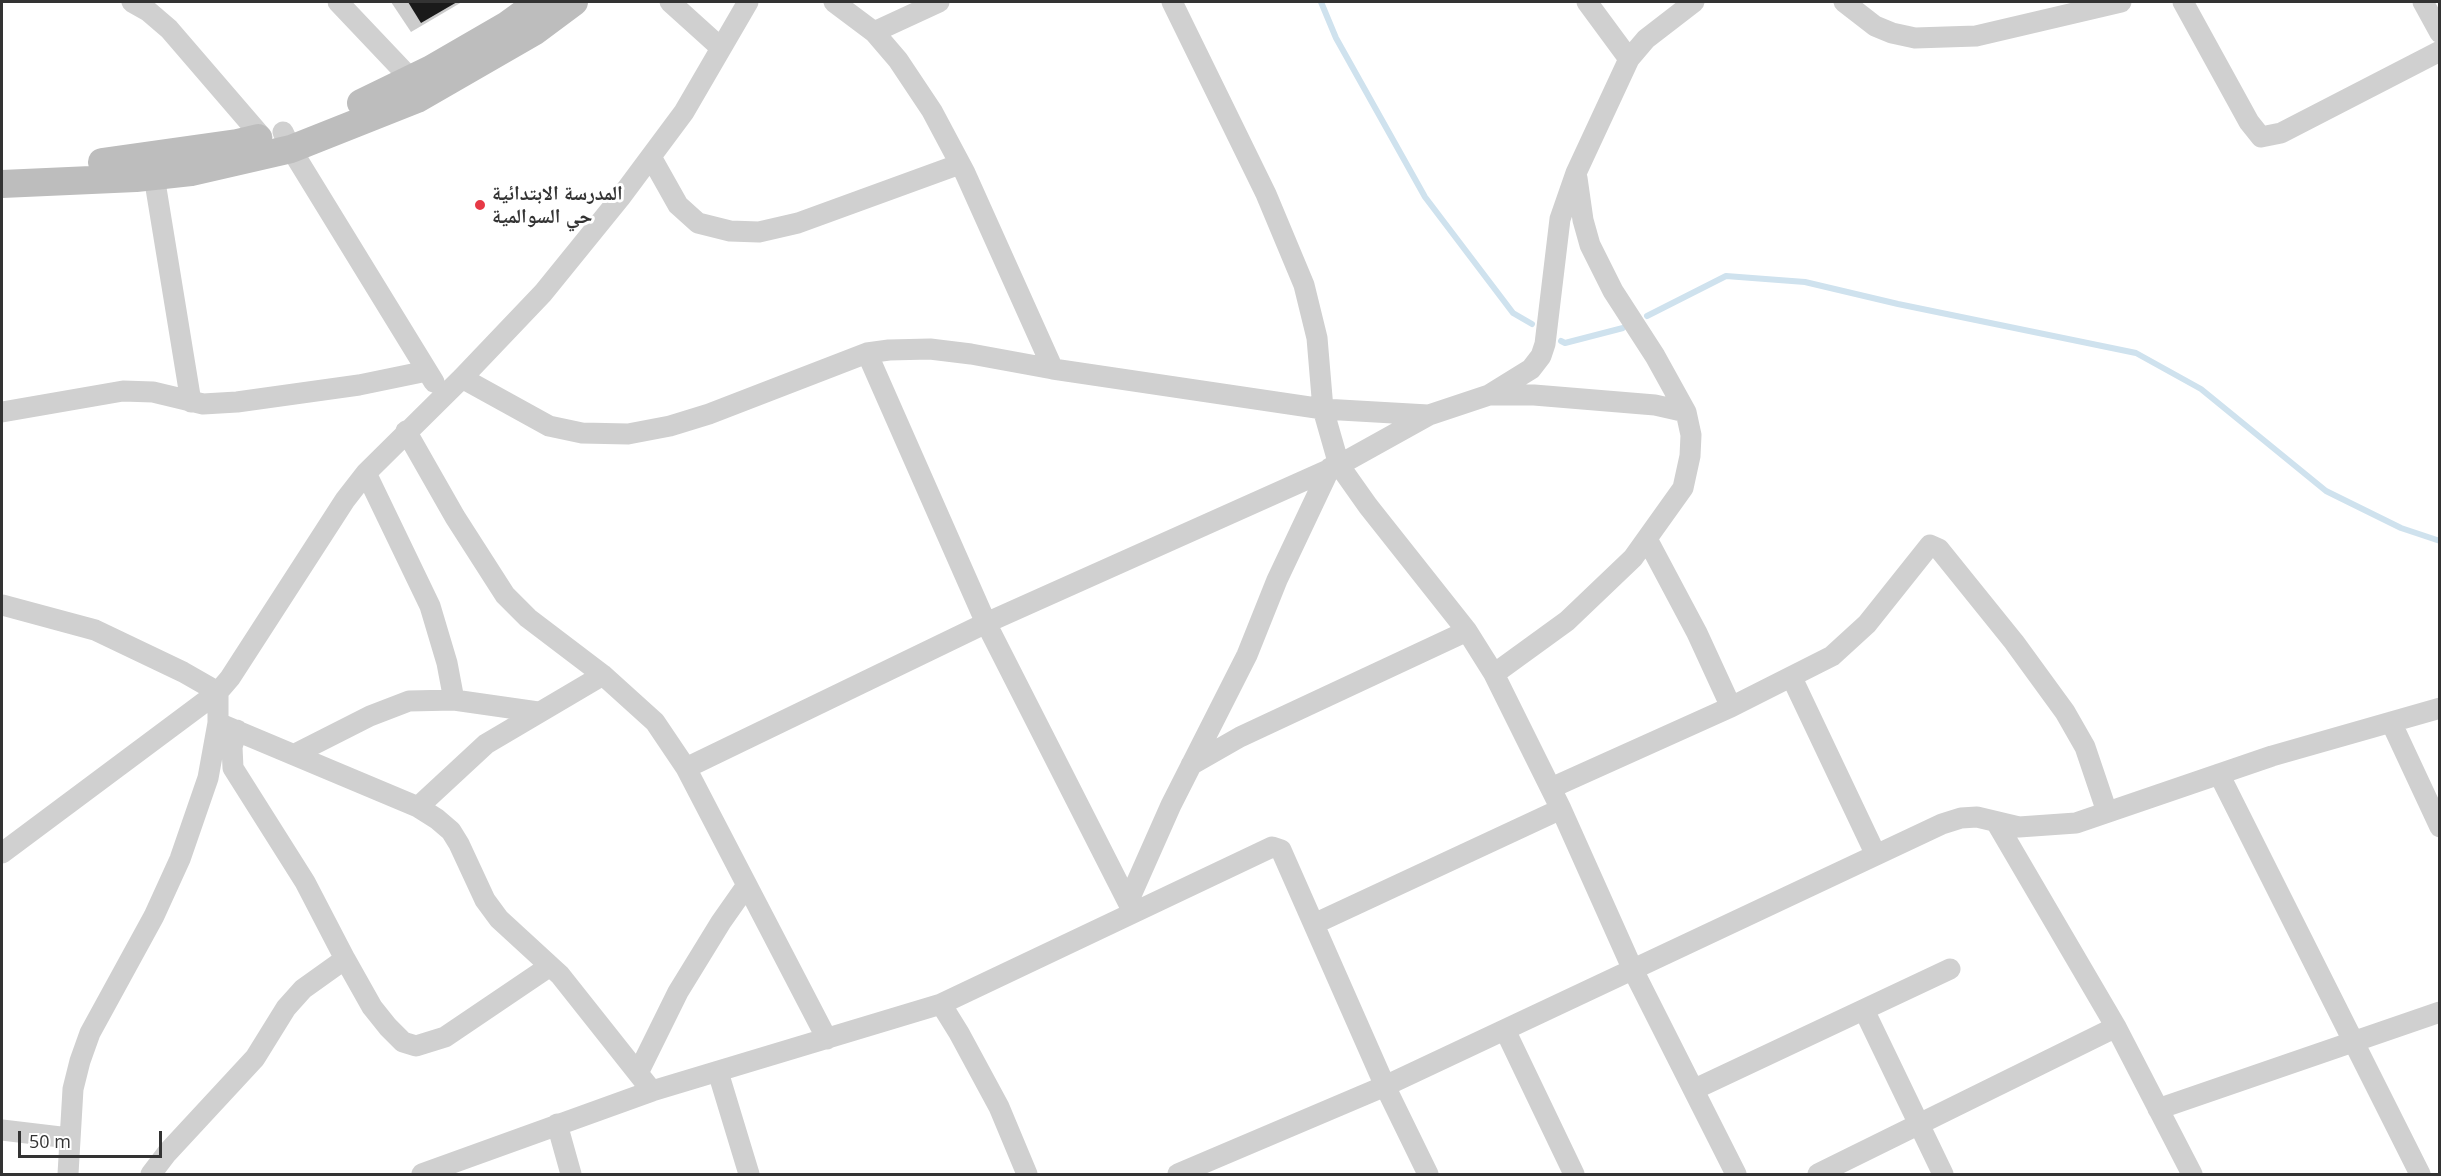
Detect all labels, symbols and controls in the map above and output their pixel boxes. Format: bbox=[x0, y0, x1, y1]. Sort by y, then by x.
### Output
place label: المدرسة الابتدائية حي السوالمية bbox=[492, 182, 623, 229]
marker: المدرسة الابتدائية حي السوالمية bbox=[473, 198, 487, 212]
scale bar bbox=[21, 1119, 165, 1157]
text: 50 m bbox=[29, 1129, 71, 1153]

